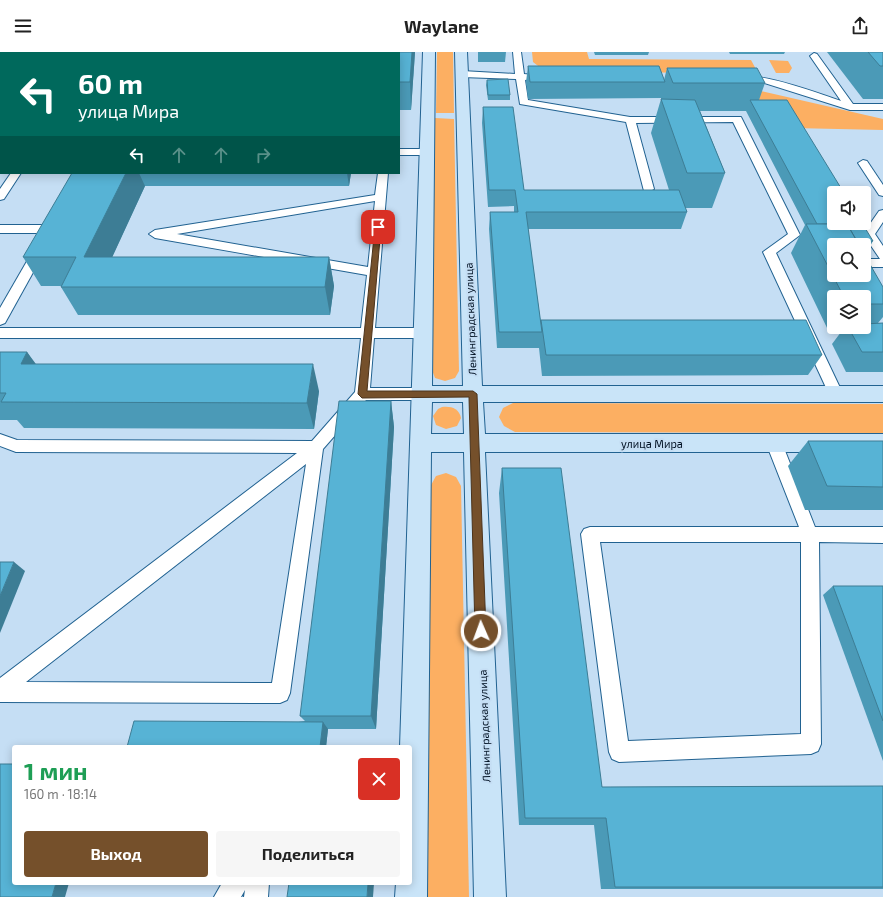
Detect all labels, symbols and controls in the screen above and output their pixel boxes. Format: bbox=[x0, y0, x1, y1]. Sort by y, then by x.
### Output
icon: menu bbox=[12, 15, 34, 37]
text: Waylane bbox=[404, 15, 479, 37]
icon: share bbox=[849, 15, 871, 37]
text: 60 m bbox=[78, 66, 143, 100]
icon: left bbox=[12, 68, 64, 120]
text: улица Мира bbox=[78, 100, 179, 122]
icon: left bbox=[126, 144, 148, 166]
icon: ahead bbox=[168, 144, 190, 166]
icon: ahead bbox=[210, 144, 232, 166]
icon: right bbox=[252, 144, 274, 166]
map controls bbox=[827, 186, 871, 334]
button: sound bbox=[827, 186, 871, 230]
pin bbox=[361, 210, 395, 244]
icon: arrive bbox=[367, 216, 389, 238]
button: search bbox=[827, 238, 871, 282]
street label: Ленинградская улица bbox=[462, 262, 479, 376]
button: layers bbox=[827, 290, 871, 334]
street label: улица Мира bbox=[621, 437, 683, 451]
position arrow bbox=[460, 610, 502, 652]
street label: Ленинградская улица bbox=[476, 669, 493, 783]
text: 1 мин bbox=[24, 756, 88, 785]
button: close bbox=[358, 758, 400, 800]
text: 160 m · 18:14 bbox=[24, 786, 97, 802]
button: Выход bbox=[24, 831, 208, 877]
button: Поделиться bbox=[216, 831, 400, 877]

